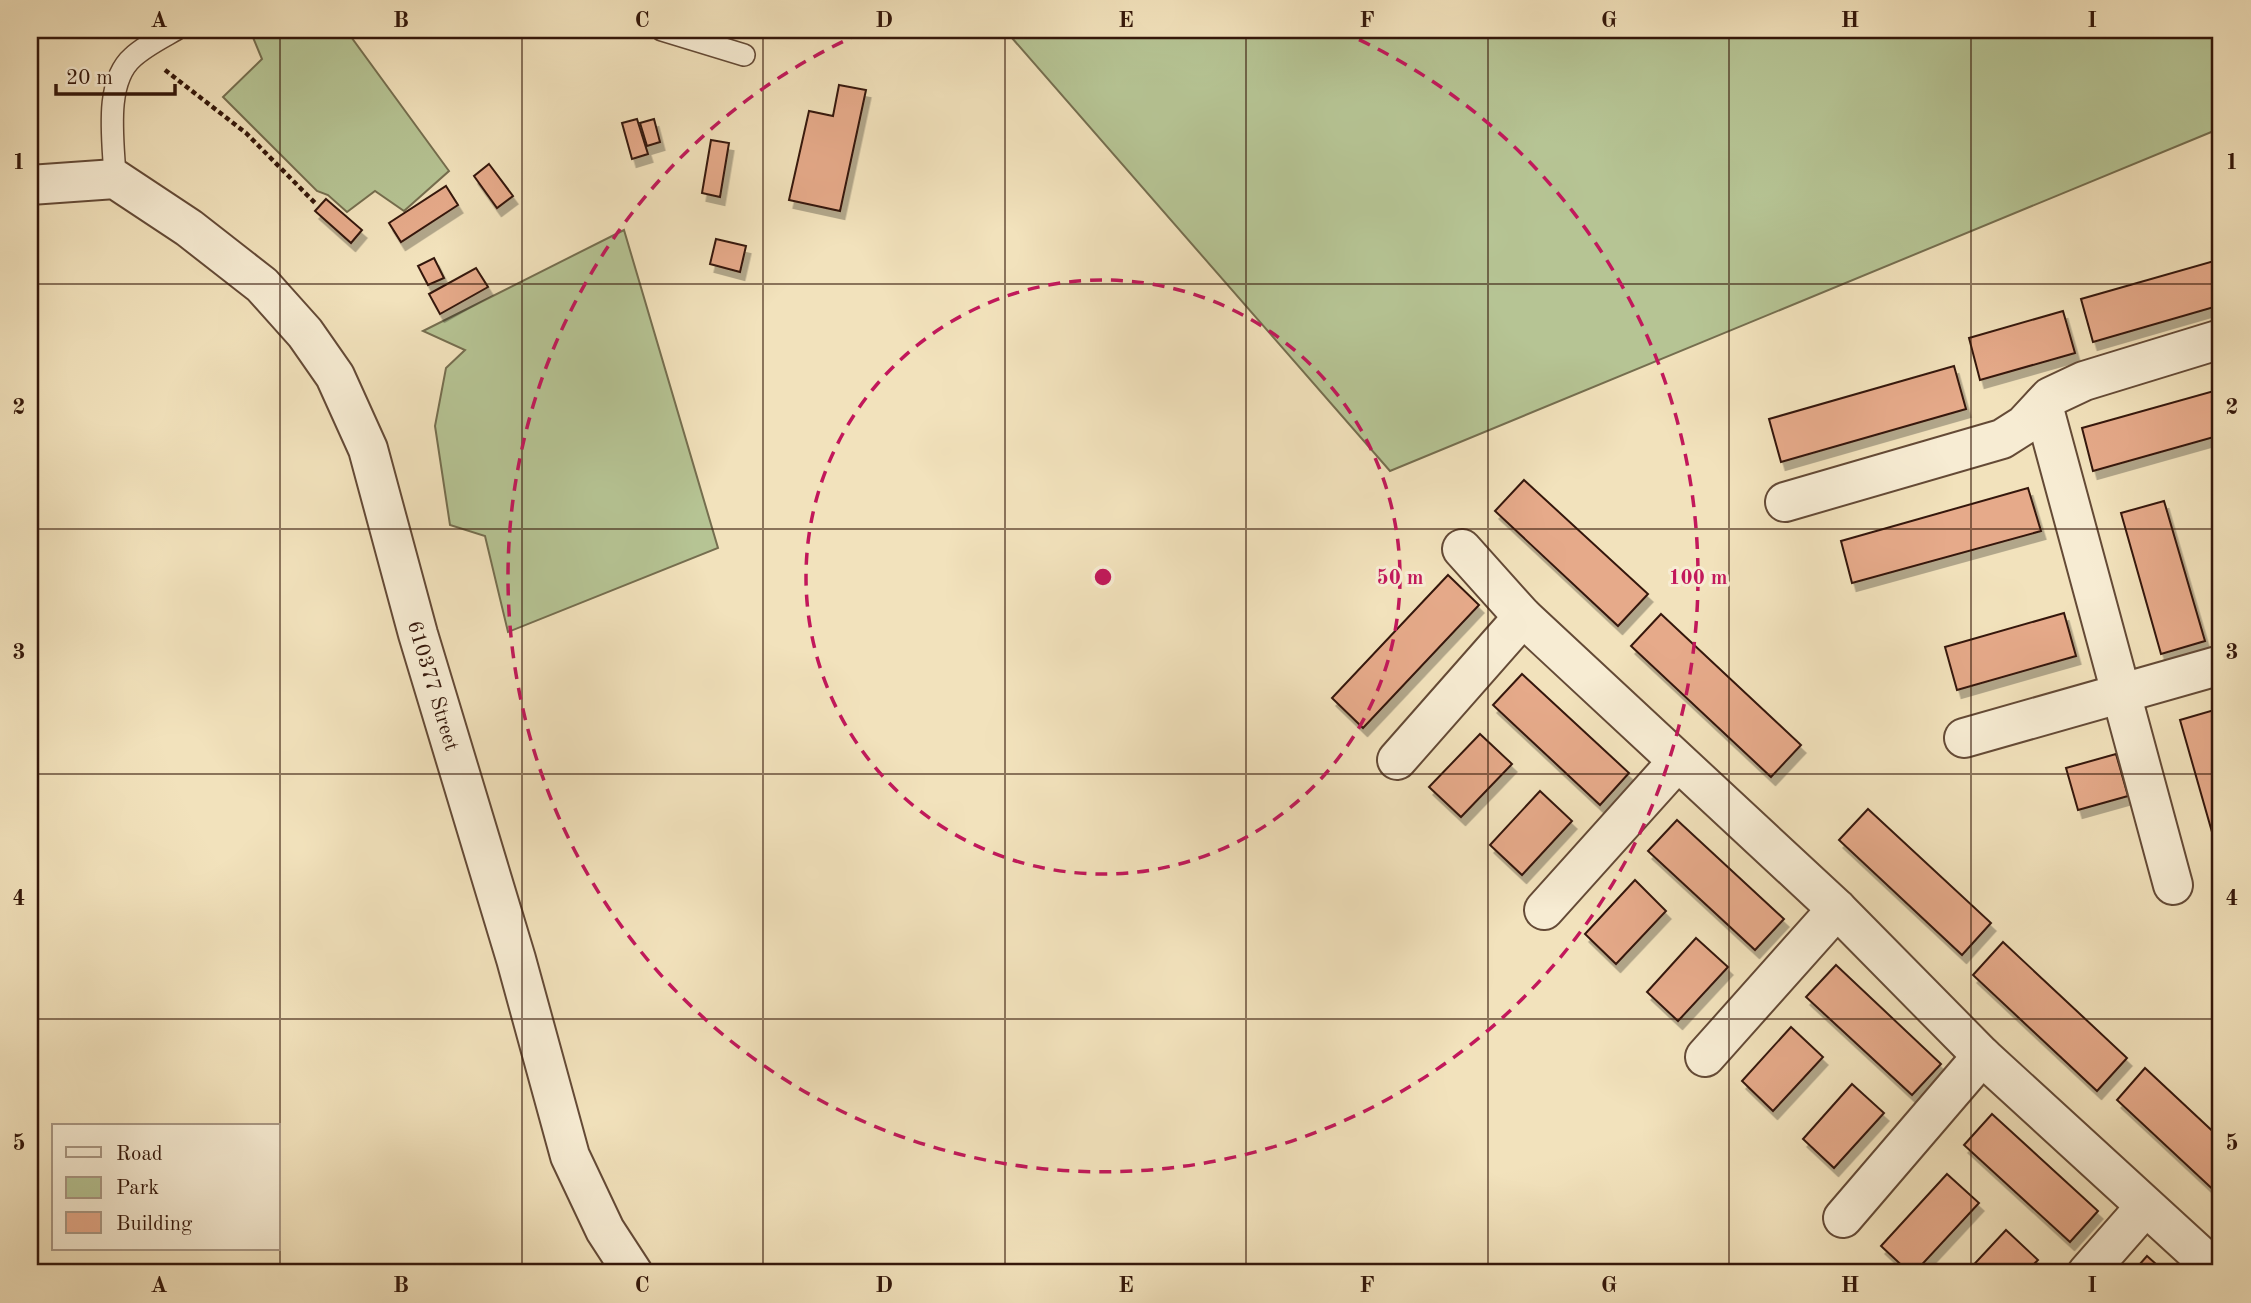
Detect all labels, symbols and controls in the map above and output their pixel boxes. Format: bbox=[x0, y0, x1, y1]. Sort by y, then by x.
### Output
text: A bbox=[150, 9, 168, 32]
text: B bbox=[393, 9, 409, 32]
text: C bbox=[634, 9, 650, 32]
text: D bbox=[875, 9, 893, 32]
text: E bbox=[1118, 9, 1134, 32]
text: F bbox=[1359, 9, 1375, 32]
text: G bbox=[1601, 9, 1617, 32]
text: H bbox=[1841, 9, 1859, 32]
text: I bbox=[2087, 9, 2097, 32]
scale bar bbox=[56, 52, 175, 96]
text: 20 m bbox=[66, 68, 113, 89]
text: 1 bbox=[12, 151, 26, 174]
text: 1 bbox=[2225, 151, 2239, 174]
text: 2 bbox=[12, 396, 26, 419]
text: 2 bbox=[2225, 396, 2239, 419]
centre of rings bbox=[1091, 565, 1115, 589]
text: 50 m bbox=[1376, 568, 1424, 589]
text: 100 m bbox=[1668, 568, 1728, 589]
street label: 610377 Street bbox=[403, 619, 462, 753]
text: 3 bbox=[12, 641, 26, 664]
text: 3 bbox=[2225, 641, 2239, 664]
text: 4 bbox=[12, 887, 26, 910]
text: 4 bbox=[2225, 887, 2239, 910]
legend bbox=[52, 1124, 280, 1250]
text: 5 bbox=[12, 1132, 26, 1155]
text: 5 bbox=[2225, 1132, 2239, 1155]
text: Road bbox=[116, 1144, 163, 1165]
text: Park bbox=[116, 1178, 159, 1199]
text: Building bbox=[116, 1214, 193, 1235]
text: A bbox=[150, 1274, 168, 1297]
text: B bbox=[393, 1274, 409, 1297]
text: C bbox=[634, 1274, 650, 1297]
text: D bbox=[875, 1274, 893, 1297]
text: E bbox=[1118, 1274, 1134, 1297]
text: F bbox=[1359, 1274, 1375, 1297]
text: G bbox=[1601, 1274, 1617, 1297]
text: H bbox=[1841, 1274, 1859, 1297]
text: I bbox=[2087, 1274, 2097, 1297]

